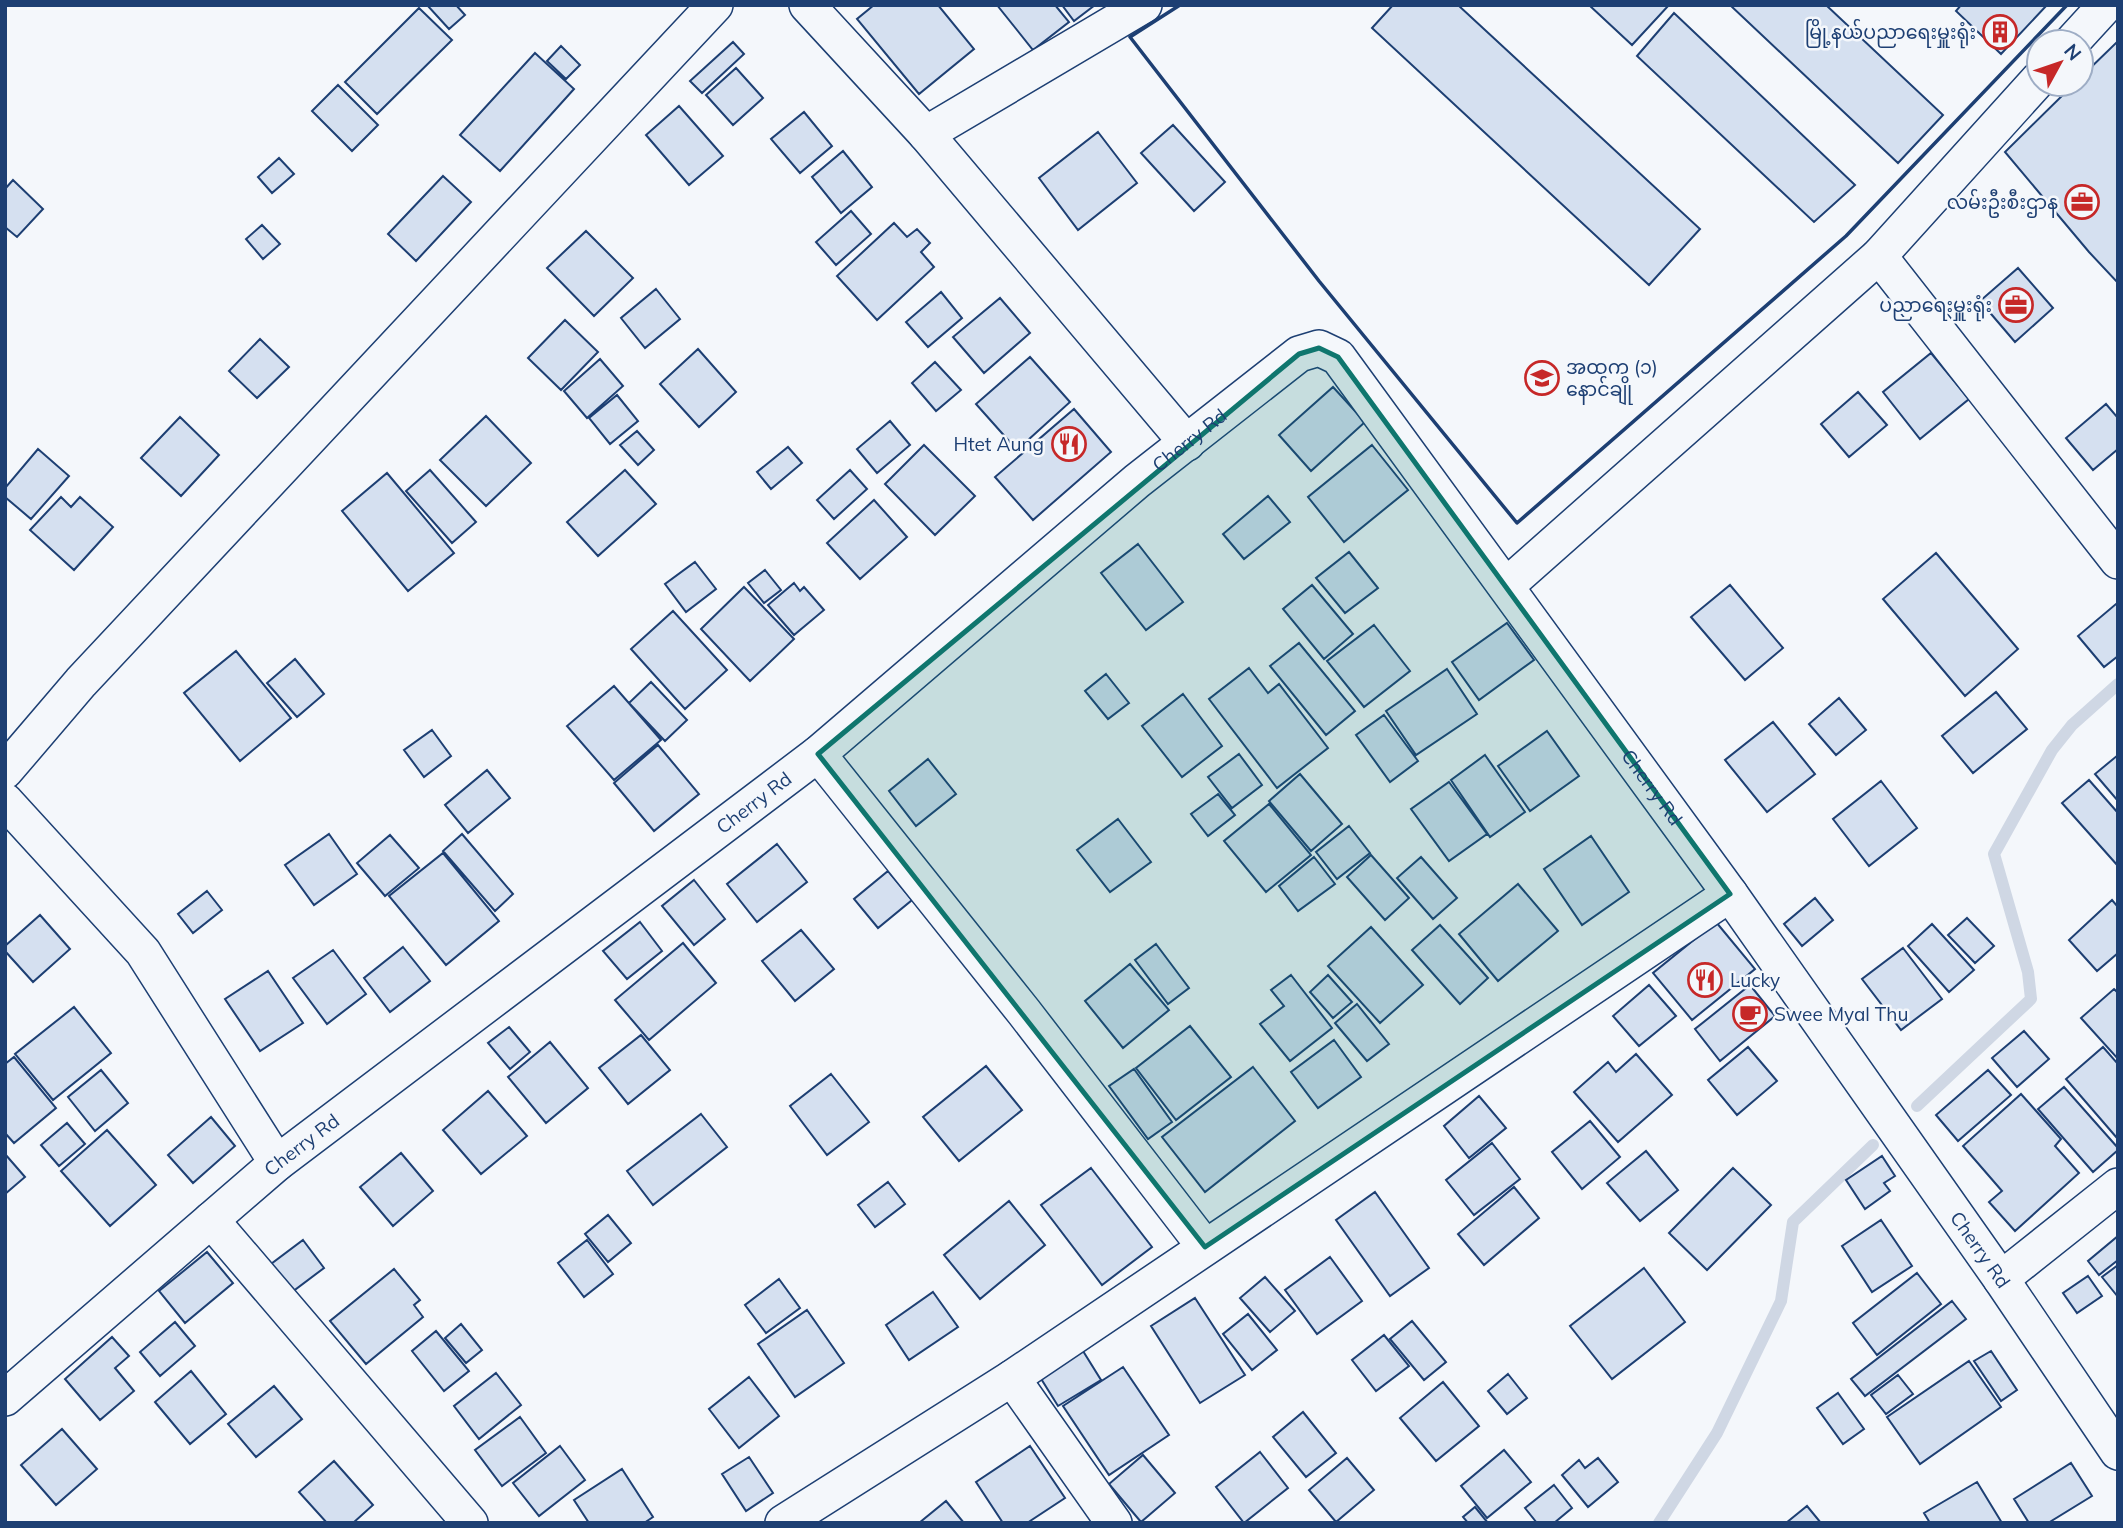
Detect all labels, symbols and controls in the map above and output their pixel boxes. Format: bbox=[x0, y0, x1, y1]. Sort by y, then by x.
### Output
building icon: မြို့နယ်ပညာရေးမှူးရုံး bbox=[1981, 13, 2019, 51]
place label: မြို့နယ်ပညာရေးမှူးရုံး bbox=[1805, 18, 1976, 49]
north arrow bbox=[2025, 28, 2095, 98]
text: N bbox=[2059, 39, 2087, 65]
office icon: လမ်းဦးစီးဌာန bbox=[2063, 183, 2101, 221]
place label: လမ်းဦးစီးဌာန bbox=[1947, 188, 2058, 218]
office icon: ပညာရေးမှူးရုံး bbox=[1997, 286, 2035, 324]
place label: ပညာရေးမှူးရုံး bbox=[1879, 293, 1992, 322]
place label: အထက (၁) နောင်ချို bbox=[1566, 355, 1658, 405]
school or university icon: အထက (၁) နောင်ချို bbox=[1523, 359, 1561, 397]
street label: Cherry Rd bbox=[1147, 403, 1231, 477]
restaurant icon: Htet Aung bbox=[1050, 425, 1088, 463]
place label: Htet Aung bbox=[953, 432, 1044, 456]
street label: Cherry Rd bbox=[1616, 745, 1688, 830]
street label: Cherry Rd bbox=[711, 766, 796, 839]
restaurant icon: Lucky bbox=[1686, 961, 1724, 999]
place label: Lucky bbox=[1730, 968, 1780, 992]
cafe icon: Swee Myal Thu bbox=[1731, 995, 1769, 1033]
place label: Swee Myal Thu bbox=[1774, 1002, 1908, 1026]
street label: Cherry Rd bbox=[259, 1108, 344, 1181]
street label: Cherry Rd bbox=[1945, 1207, 2016, 1292]

